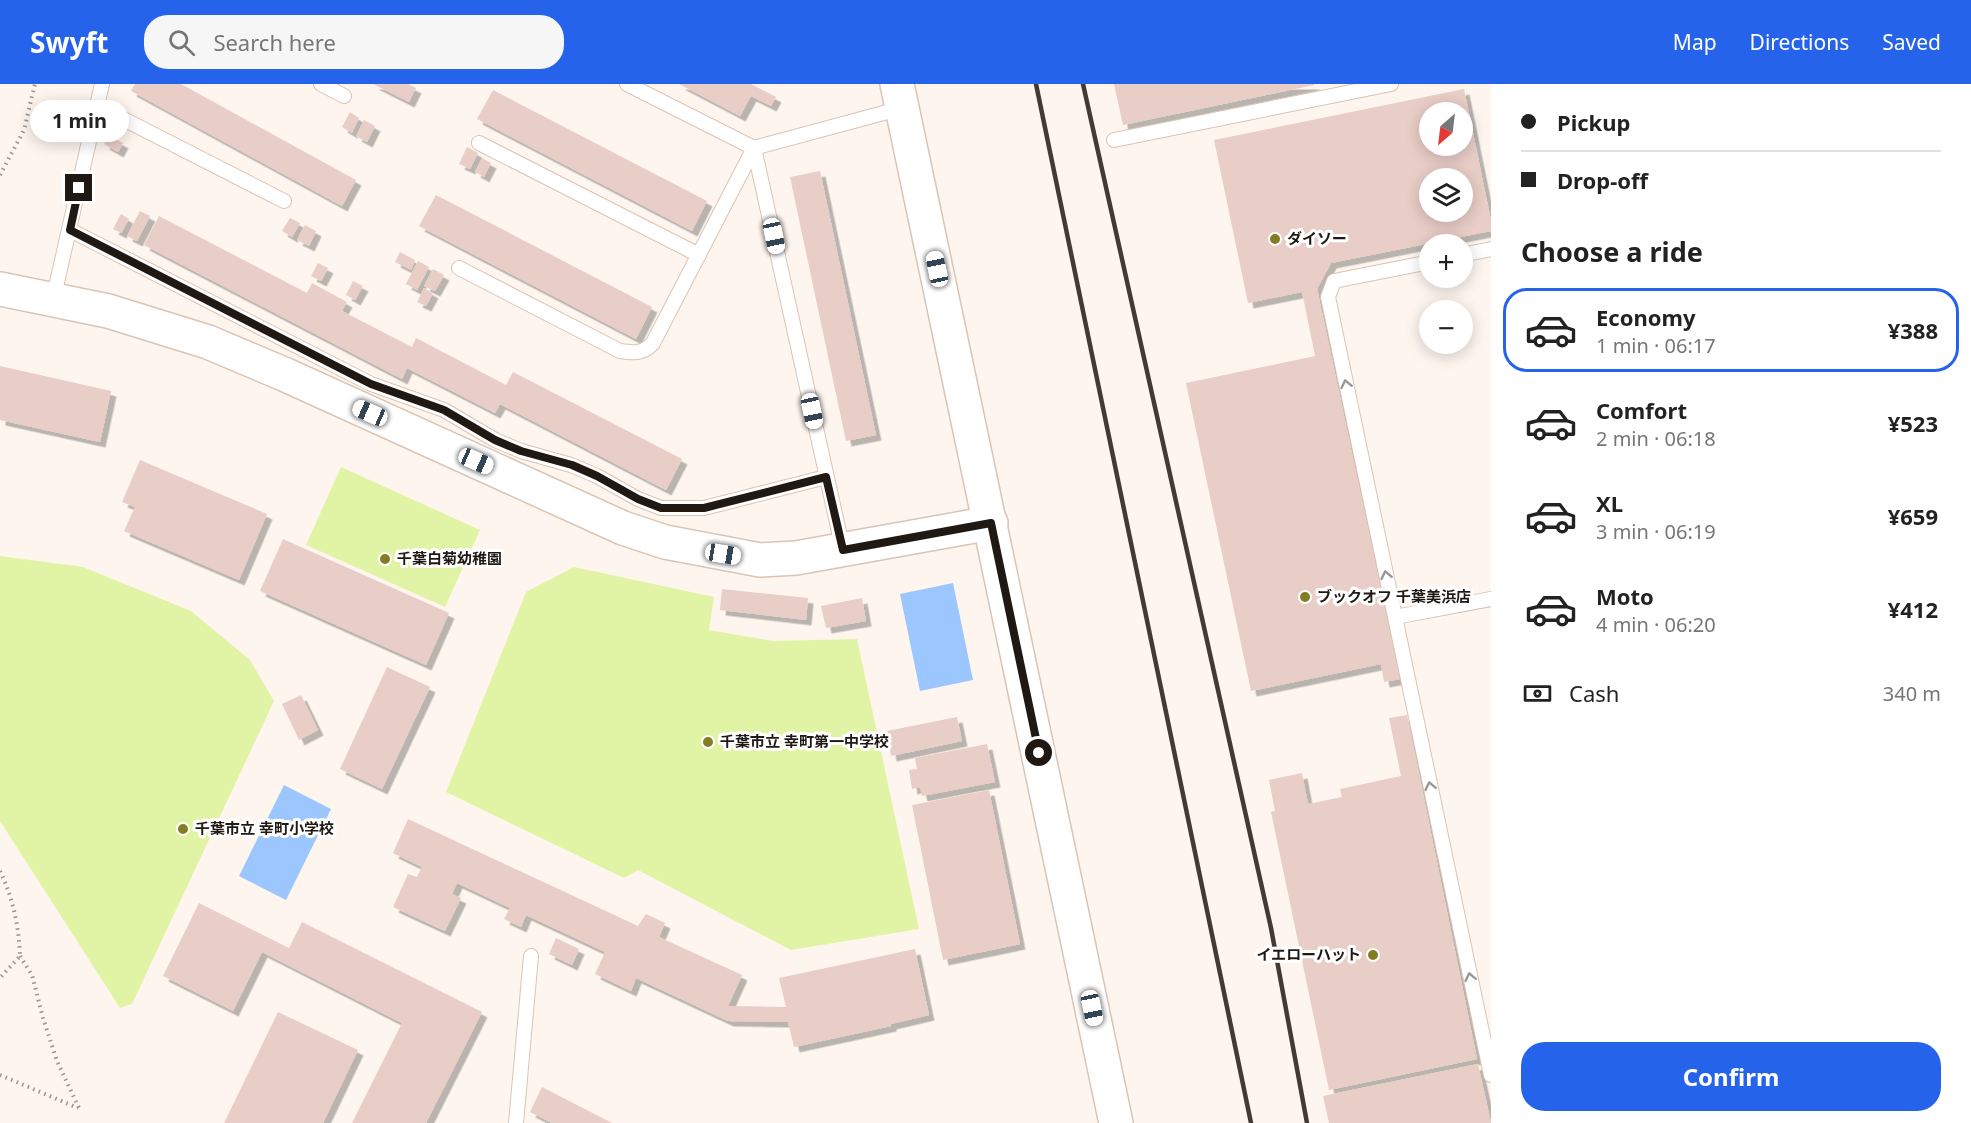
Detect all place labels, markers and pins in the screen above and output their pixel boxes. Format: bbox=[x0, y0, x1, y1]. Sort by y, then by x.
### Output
place label: ダイソー bbox=[1287, 228, 1347, 248]
marker: ダイソー bbox=[1268, 232, 1282, 246]
place label: 千葉白菊幼稚園 bbox=[397, 548, 502, 568]
marker: 千葉白菊幼稚園 bbox=[378, 552, 392, 566]
place label: ブックオフ 千葉美浜店 bbox=[1317, 586, 1471, 606]
marker: ブックオフ 千葉美浜店 bbox=[1298, 590, 1312, 604]
place label: 千葉市立 幸町第一中学校 bbox=[720, 731, 889, 751]
marker: 千葉市立 幸町第一中学校 bbox=[701, 735, 715, 749]
place label: 千葉市立 幸町小学校 bbox=[195, 818, 334, 838]
marker: 千葉市立 幸町小学校 bbox=[176, 822, 190, 836]
place label: イエローハット bbox=[1256, 944, 1361, 964]
marker: イエローハット bbox=[1366, 948, 1380, 962]

